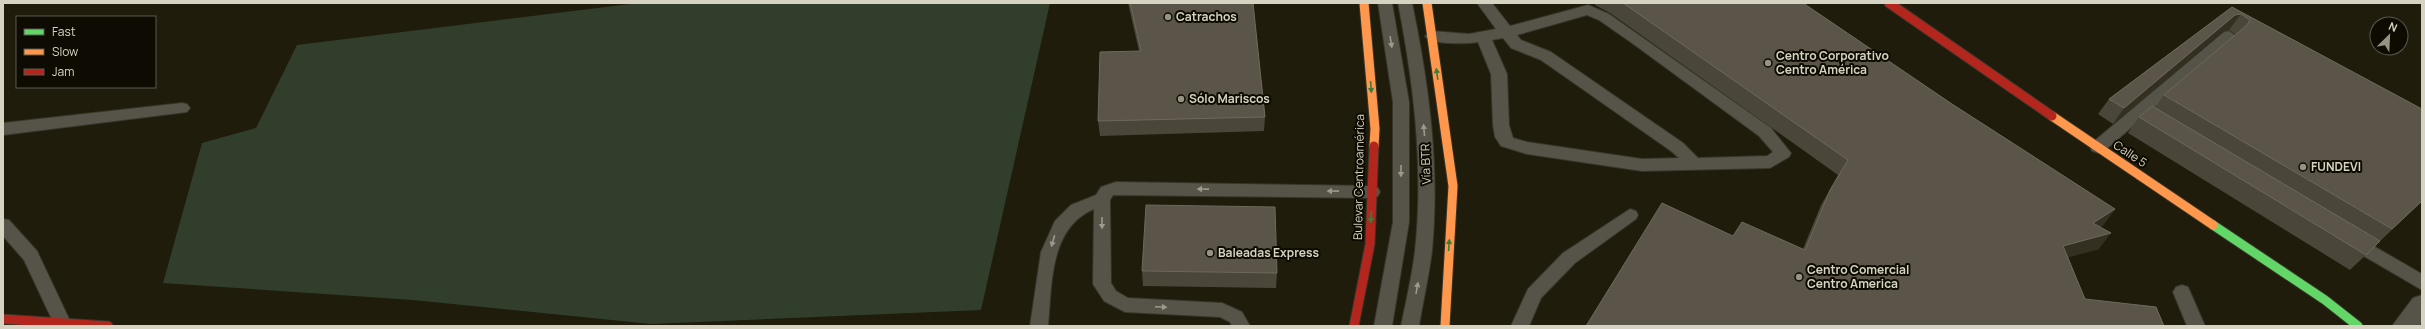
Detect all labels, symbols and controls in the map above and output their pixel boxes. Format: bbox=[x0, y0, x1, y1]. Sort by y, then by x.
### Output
place label: Catrachos bbox=[1176, 8, 1237, 25]
marker: Catrachos bbox=[1163, 12, 1173, 22]
legend bbox=[16, 16, 156, 88]
north arrow bbox=[2369, 16, 2409, 56]
text: N bbox=[2387, 18, 2400, 35]
text: Fast bbox=[52, 23, 76, 40]
one-way arrow bbox=[1388, 35, 1394, 48]
text: Slow bbox=[52, 43, 78, 60]
place label: Centro Corporativo Centro América bbox=[1776, 47, 1889, 78]
marker: Centro Corporativo Centro América bbox=[1763, 58, 1773, 68]
text: Jam bbox=[52, 63, 74, 80]
one-way arrow bbox=[1434, 68, 1440, 80]
one-way arrow bbox=[1368, 81, 1375, 93]
place label: Sólo Mariscos bbox=[1189, 90, 1270, 107]
marker: Sólo Mariscos bbox=[1176, 94, 1186, 104]
street label: Bulevar Centroamérica bbox=[1349, 114, 1368, 240]
one-way arrow bbox=[1421, 124, 1428, 136]
street label: Calle 5 bbox=[2110, 136, 2151, 171]
street label: Vía BTR bbox=[1416, 143, 1435, 185]
place label: FUNDEVI bbox=[2311, 158, 2361, 175]
marker: FUNDEVI bbox=[2298, 162, 2308, 172]
one-way arrow bbox=[1398, 165, 1404, 178]
one-way arrow bbox=[1196, 186, 1209, 192]
one-way arrow bbox=[1326, 188, 1339, 194]
one-way arrow bbox=[1368, 211, 1374, 224]
one-way arrow bbox=[1099, 217, 1105, 230]
one-way arrow bbox=[1050, 234, 1056, 247]
one-way arrow bbox=[1446, 239, 1453, 251]
place label: Baleadas Express bbox=[1218, 244, 1320, 261]
marker: Baleadas Express bbox=[1205, 248, 1215, 258]
place label: Centro Comercial Centro America bbox=[1807, 261, 1909, 292]
marker: Centro Comercial Centro America bbox=[1794, 272, 1804, 282]
one-way arrow bbox=[1414, 281, 1420, 294]
one-way arrow bbox=[1155, 303, 1167, 310]

